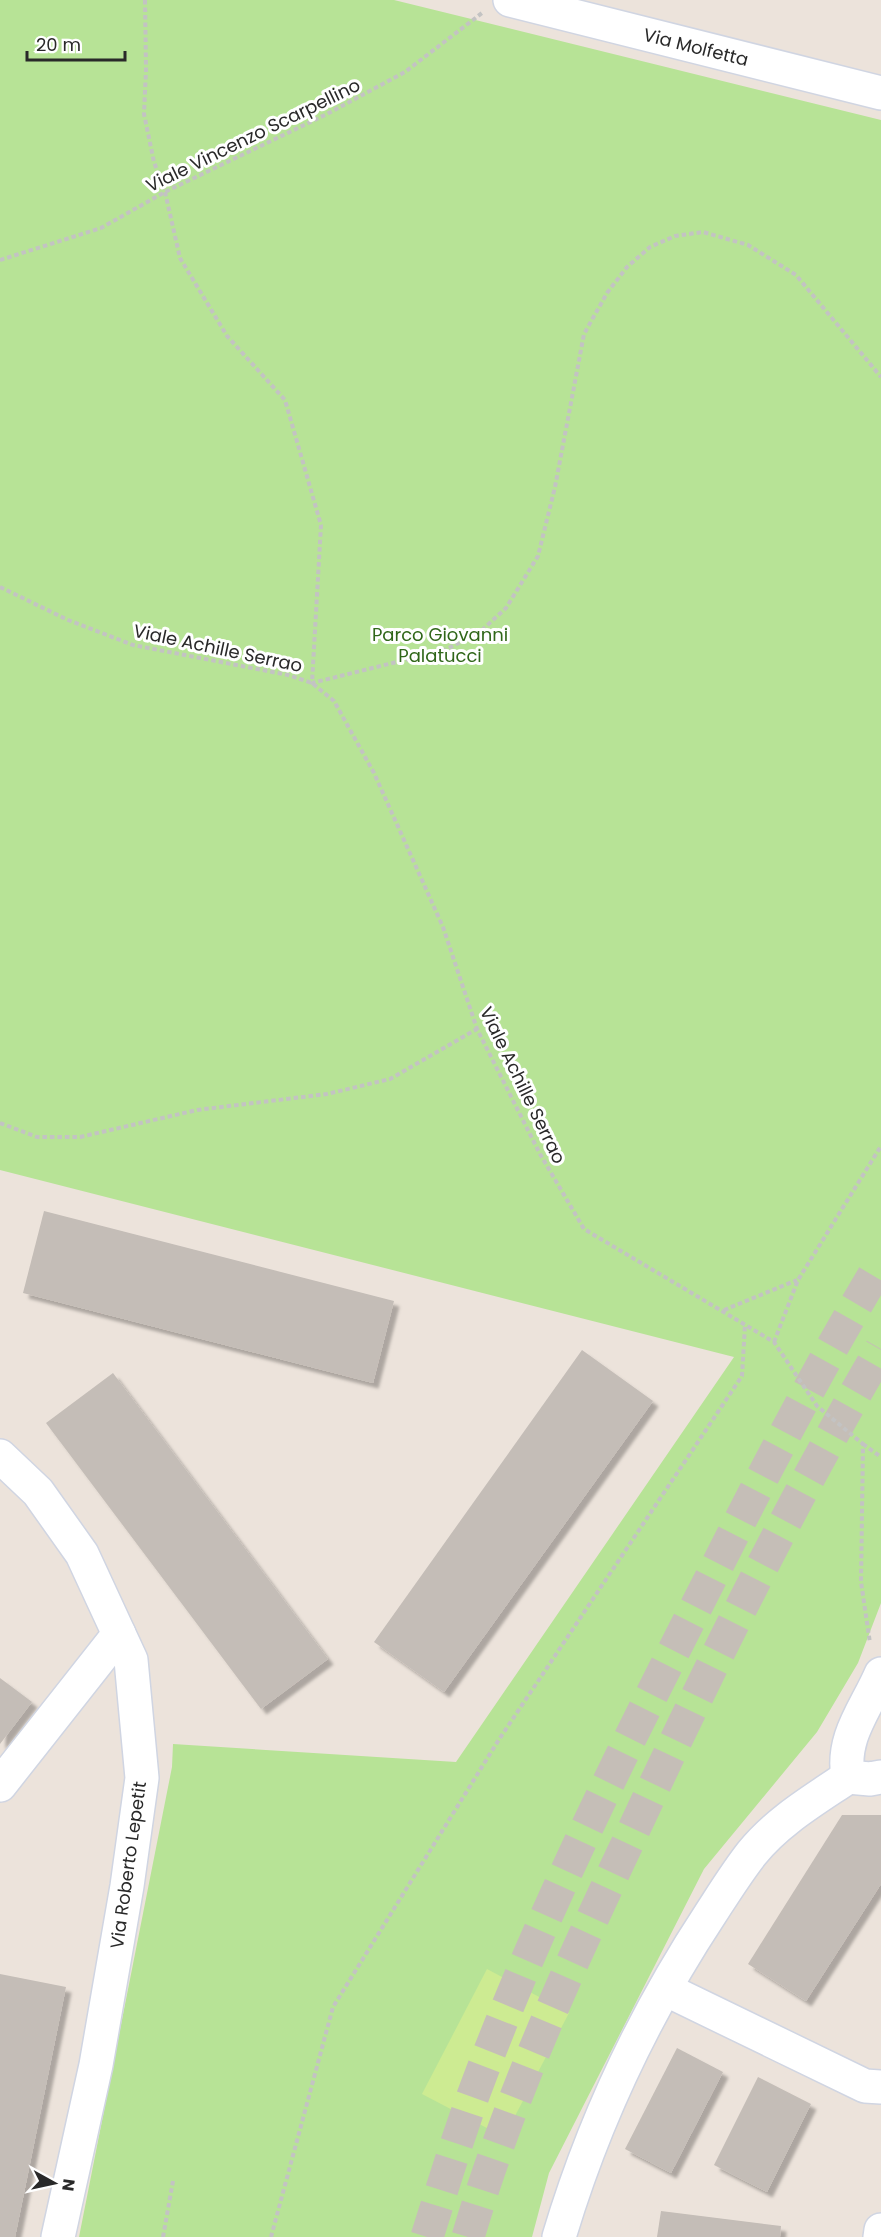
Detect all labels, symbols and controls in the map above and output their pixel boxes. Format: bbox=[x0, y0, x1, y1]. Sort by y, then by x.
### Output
street label: Via Molfetta bbox=[641, 22, 751, 72]
scale bar bbox=[27, 24, 124, 62]
text: 20 m bbox=[36, 32, 81, 57]
street label: Viale Vincenzo Scarpellino bbox=[142, 72, 364, 198]
street label: Viale Achille Serrao bbox=[131, 618, 305, 678]
park label: Parco Giovanni Palatucci bbox=[372, 622, 508, 668]
street label: Viale Achille Serrao bbox=[474, 1002, 572, 1168]
street label: Via Roberto Lepetit bbox=[104, 1780, 152, 1950]
north arrow bbox=[24, 2153, 84, 2213]
text: N bbox=[56, 2177, 81, 2193]

